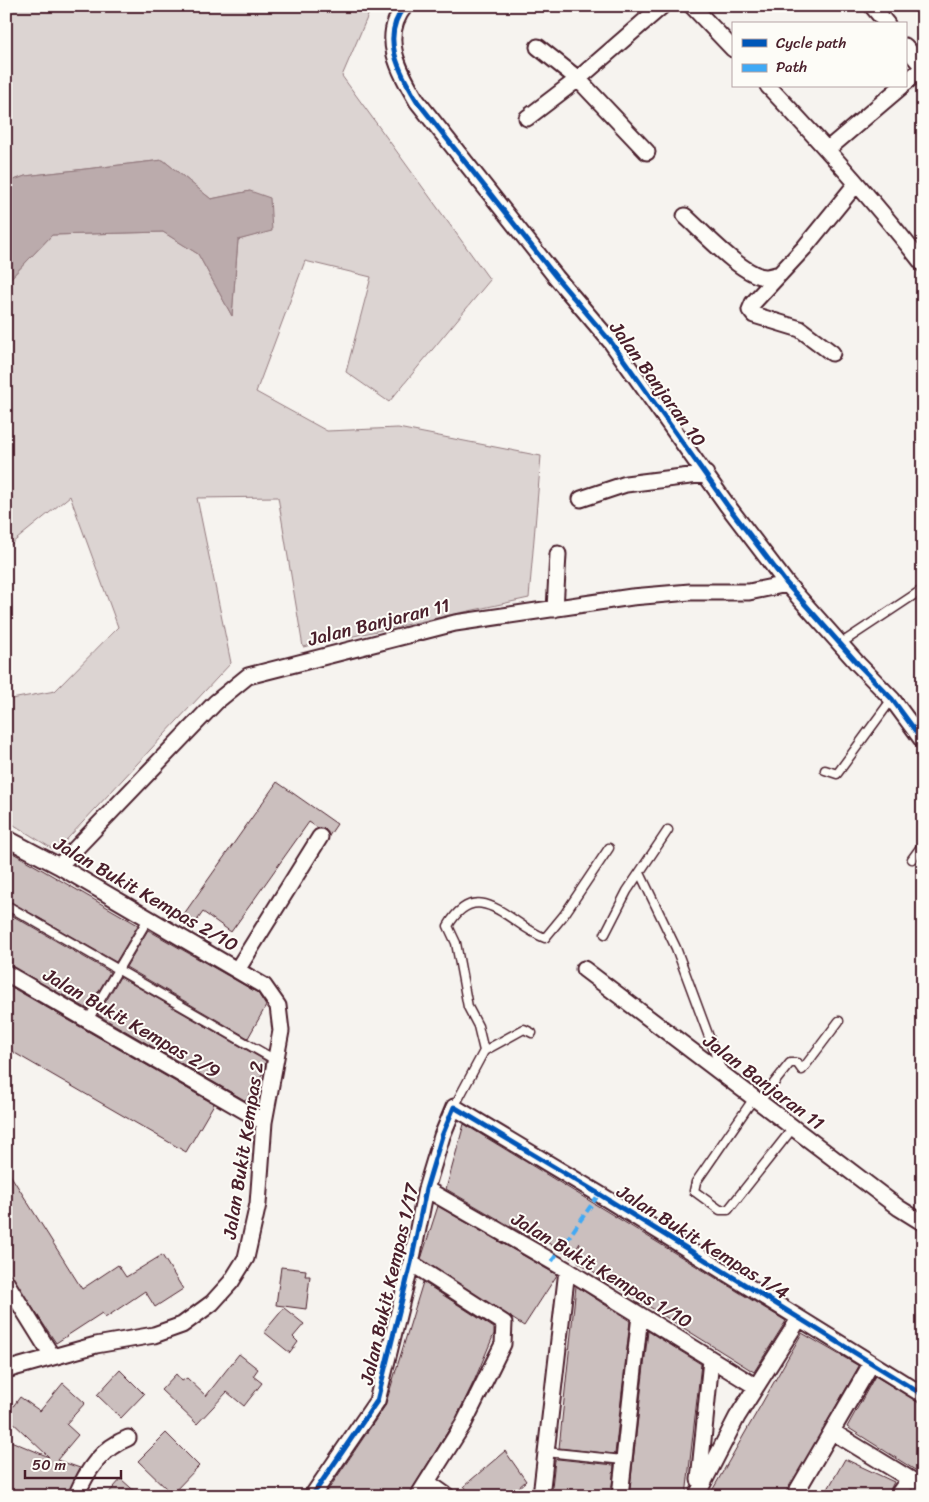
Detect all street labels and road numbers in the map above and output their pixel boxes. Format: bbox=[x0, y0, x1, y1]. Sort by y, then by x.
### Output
street label: Jalan Banjaran 10 bbox=[600, 313, 715, 454]
street label: Jalan Banjaran 11 bbox=[304, 588, 453, 656]
street label: Jalan Bukit Kempas 2/10 bbox=[46, 827, 245, 961]
street label: Jalan Bukit Kempas 2/9 bbox=[36, 958, 227, 1087]
street label: Jalan Banjaran 11 bbox=[695, 1025, 832, 1139]
street label: Jalan Bukit Kempas 2 bbox=[213, 1059, 273, 1242]
street label: Jalan Bukit Kempas 1/4 bbox=[609, 1175, 796, 1309]
street label: Jalan Bukit Kempas 1/17 bbox=[350, 1179, 428, 1389]
street label: Jalan Bukit Kempas 1/10 bbox=[504, 1202, 699, 1337]

